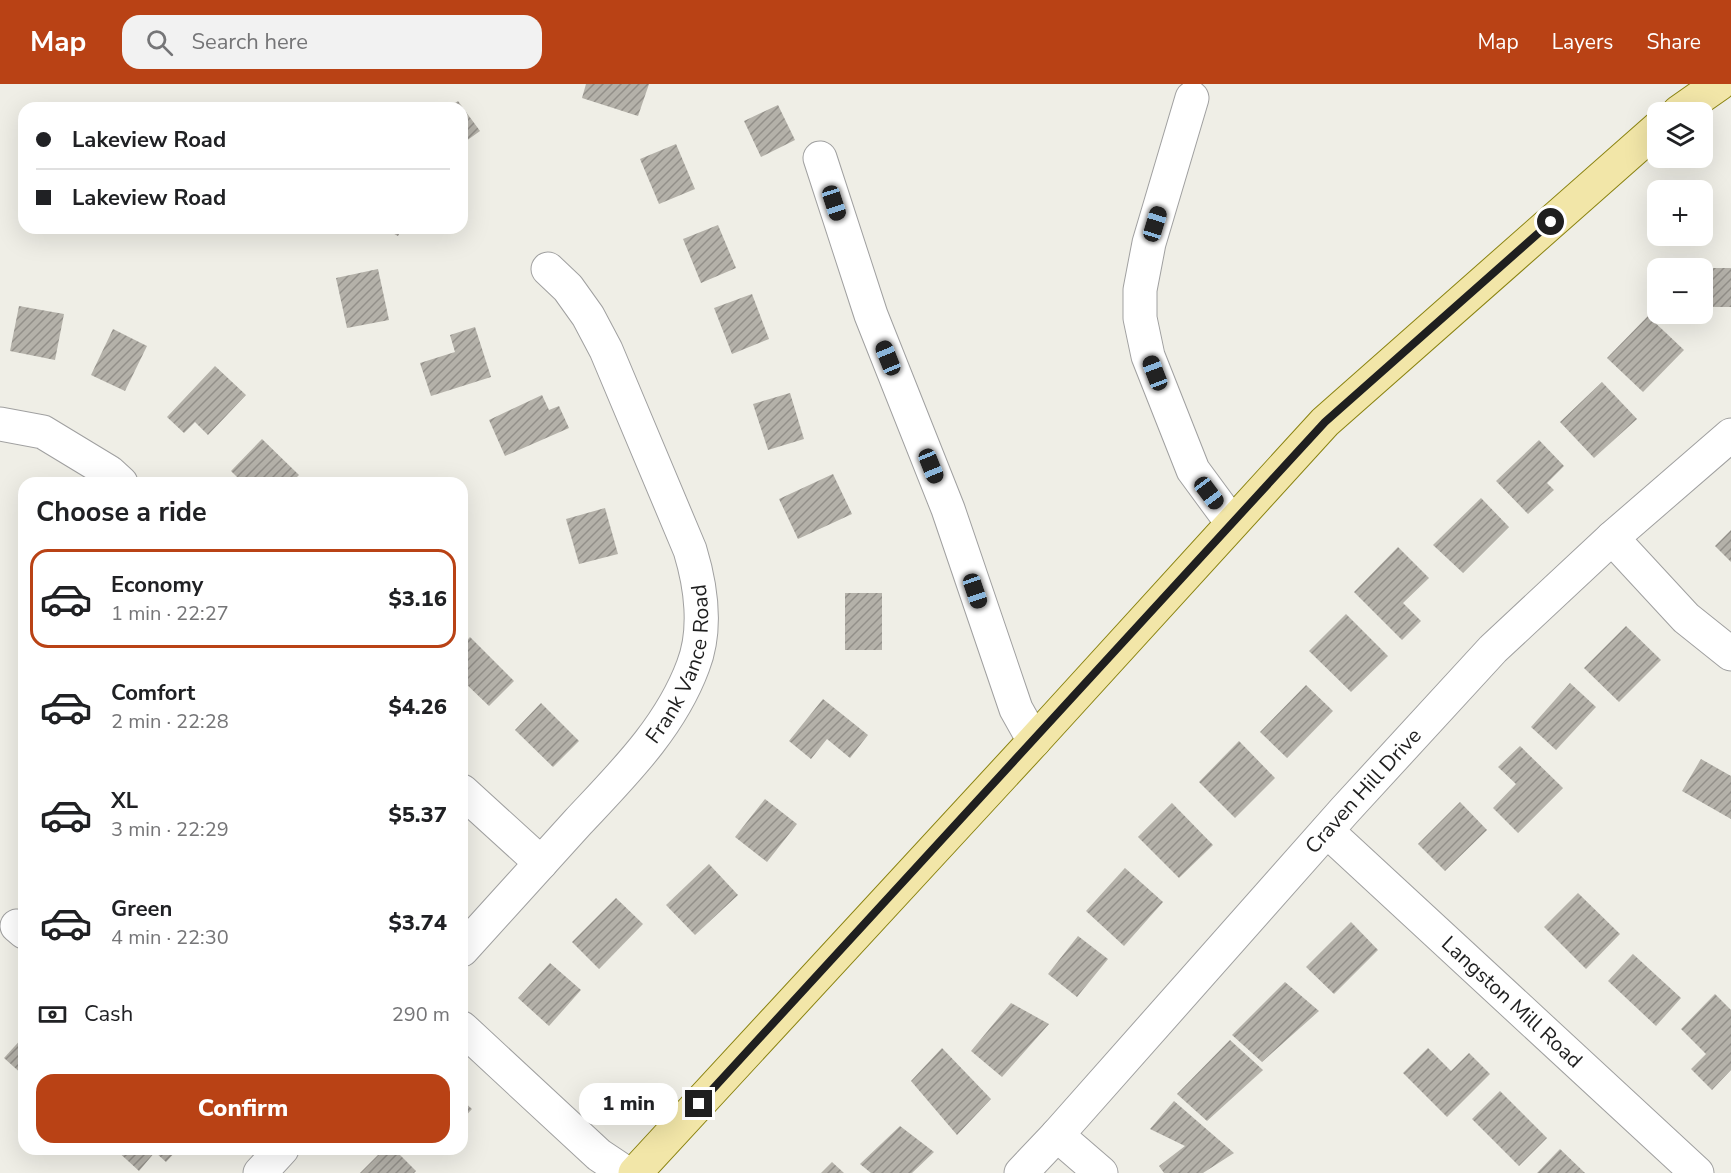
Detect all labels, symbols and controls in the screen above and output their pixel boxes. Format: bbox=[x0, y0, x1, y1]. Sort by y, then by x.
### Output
search box bbox=[122, 15, 542, 69]
text: Map bbox=[30, 23, 86, 61]
icon: search bbox=[143, 26, 176, 59]
text: Search here bbox=[191, 27, 308, 57]
text: Map bbox=[1477, 28, 1519, 56]
text: Layers bbox=[1552, 28, 1613, 56]
text: Share bbox=[1646, 28, 1701, 56]
map controls bbox=[1647, 102, 1713, 324]
button: layers bbox=[1647, 102, 1713, 168]
text: Lakeview Road bbox=[72, 125, 226, 155]
button: + bbox=[1647, 180, 1713, 246]
text: Lakeview Road bbox=[72, 183, 226, 213]
car bbox=[820, 183, 848, 223]
car bbox=[1141, 204, 1169, 244]
route start bbox=[1537, 208, 1564, 235]
button: − bbox=[1647, 258, 1713, 324]
car bbox=[873, 338, 903, 378]
car bbox=[1140, 353, 1170, 393]
car bbox=[916, 446, 946, 486]
car bbox=[1191, 473, 1227, 513]
text: Choose a ride bbox=[36, 494, 207, 531]
text: Economy bbox=[111, 570, 203, 600]
car bbox=[961, 571, 989, 611]
icon: car bbox=[39, 572, 93, 626]
street label: Frank Vance Road bbox=[639, 583, 715, 749]
text: $3.16 bbox=[388, 584, 447, 614]
text: 1 min · 22:27 bbox=[111, 600, 229, 627]
text: Comfort bbox=[111, 678, 195, 708]
icon: car bbox=[39, 680, 93, 734]
text: $4.26 bbox=[388, 692, 447, 722]
text: 2 min · 22:28 bbox=[111, 708, 229, 735]
street label: Craven Hill Drive bbox=[1299, 722, 1427, 860]
text: XL bbox=[111, 786, 138, 816]
icon: car bbox=[39, 788, 93, 842]
text: $5.37 bbox=[388, 800, 447, 830]
text: 3 min · 22:29 bbox=[111, 816, 229, 843]
text: Green bbox=[111, 894, 172, 924]
icon: car bbox=[39, 896, 93, 950]
text: $3.74 bbox=[388, 908, 447, 938]
text: 4 min · 22:30 bbox=[111, 924, 229, 951]
street label: Langston Mill Road bbox=[1435, 930, 1589, 1074]
icon: cash bbox=[36, 998, 69, 1031]
text: Cash bbox=[84, 999, 133, 1029]
text: 290 m bbox=[392, 1001, 450, 1028]
button: Confirm bbox=[36, 1074, 450, 1143]
callout: 1 min bbox=[579, 1083, 678, 1125]
text: 1 min bbox=[602, 1090, 655, 1117]
route end bbox=[685, 1090, 712, 1117]

